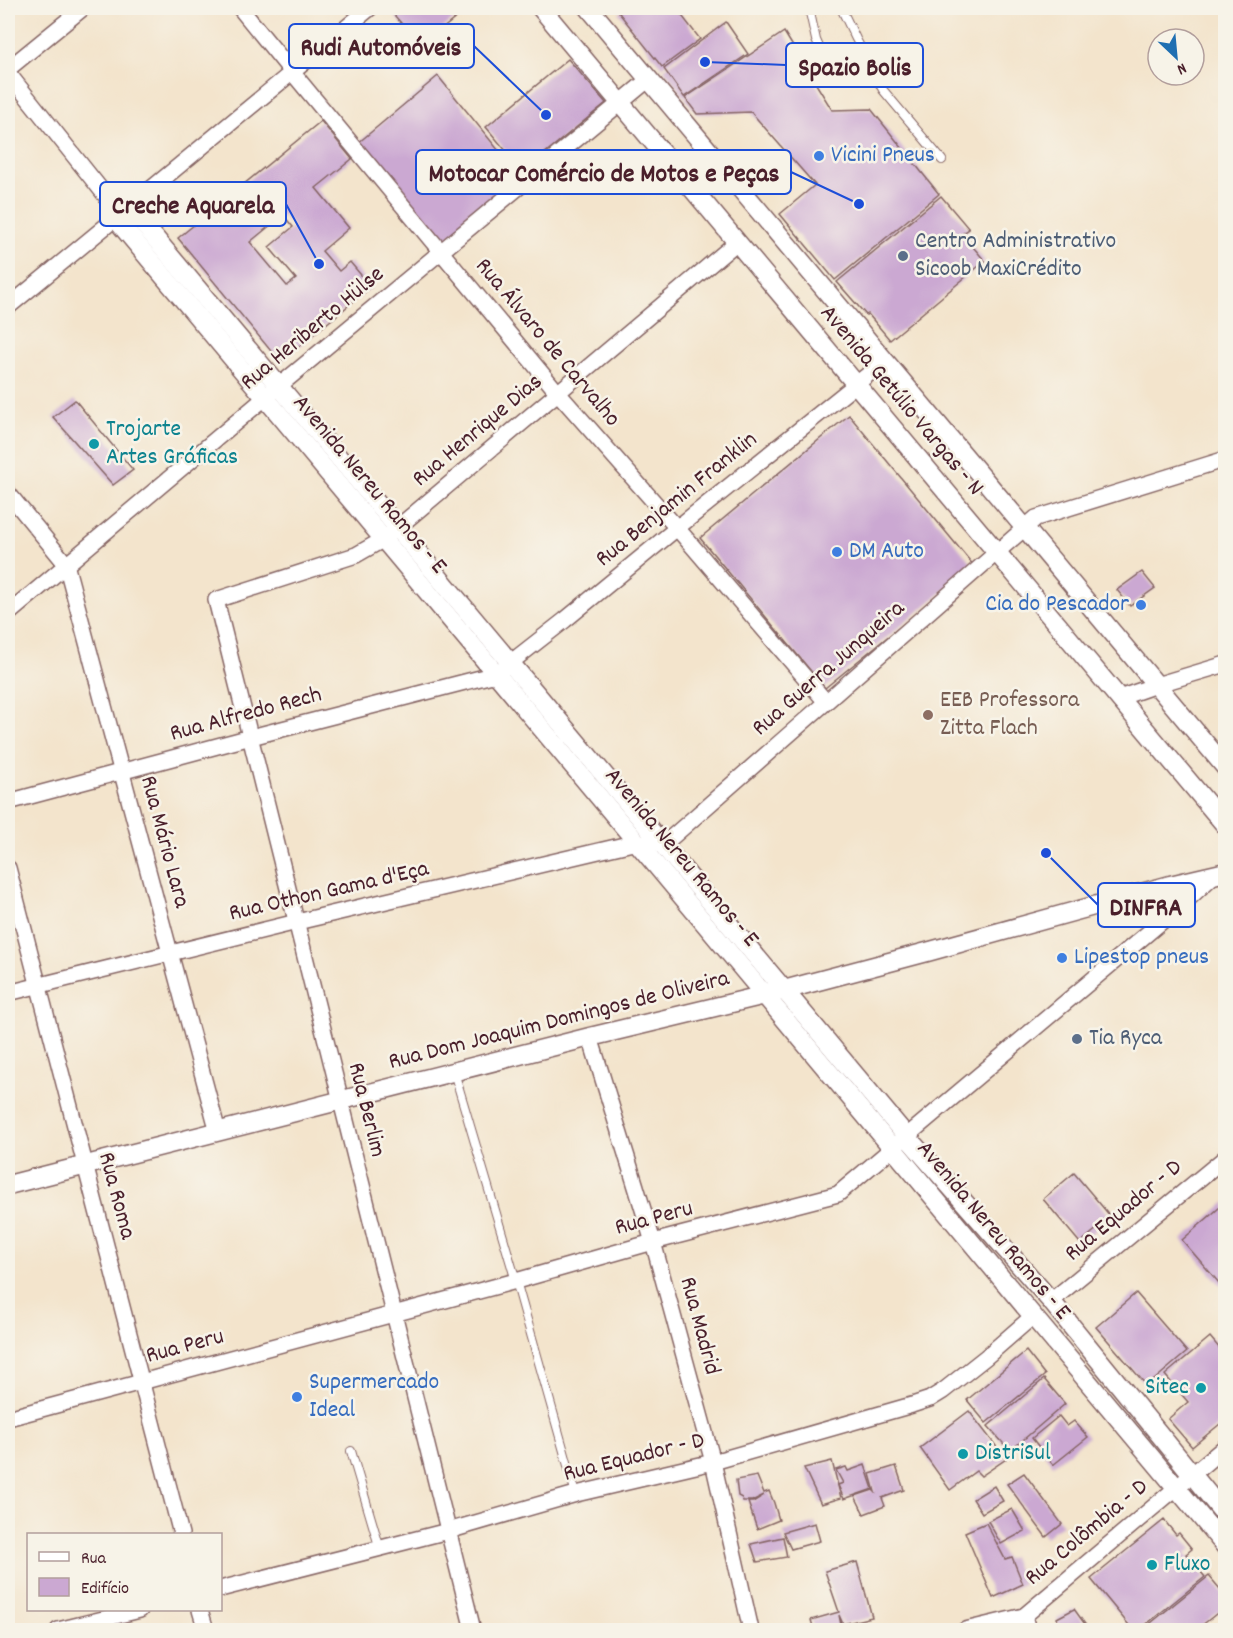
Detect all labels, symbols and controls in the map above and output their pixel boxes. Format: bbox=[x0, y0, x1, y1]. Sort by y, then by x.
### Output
callout: Rudi Automóveis bbox=[289, 24, 474, 68]
north arrow bbox=[1146, 27, 1206, 87]
text: Rudi Automóveis bbox=[301, 31, 461, 68]
callout: Spazio Bolis bbox=[786, 43, 923, 87]
text: Spazio Bolis bbox=[798, 51, 912, 88]
text: N bbox=[1173, 56, 1190, 80]
place label: Vicini Pneus bbox=[831, 139, 935, 173]
marker: Vicini Pneus bbox=[812, 149, 826, 163]
callout: Motocar Comércio de Motos e Peças bbox=[416, 150, 791, 194]
text: Motocar Comércio de Motos e Peças bbox=[429, 157, 779, 194]
callout: Creche Aquarela bbox=[100, 182, 286, 226]
text: Creche Aquarela bbox=[112, 189, 275, 226]
place label: Centro Administrativo Sicoob MaxiCrédito bbox=[915, 225, 1116, 287]
marker: Centro Administrativo Sicoob MaxiCrédito bbox=[896, 249, 910, 263]
street label: Rua Álvaro de Carvalho bbox=[466, 251, 628, 435]
street label: Rua Heriberto Hülse bbox=[234, 259, 392, 399]
street label: Avenida Getúlio Vargas - N bbox=[811, 298, 991, 504]
street label: Rua Henrique Dias bbox=[405, 366, 551, 496]
street label: Avenida Nereu Ramos - E bbox=[284, 388, 454, 582]
place label: Trojarte Artes Gráficas bbox=[106, 413, 238, 475]
street label: Rua Benjamin Franklin bbox=[589, 424, 765, 576]
marker: Trojarte Artes Gráficas bbox=[87, 437, 101, 451]
place label: DM Auto bbox=[849, 535, 924, 569]
marker: DM Auto bbox=[830, 545, 844, 559]
place label: Cia do Pescador bbox=[985, 588, 1129, 622]
street label: Rua Guerra Junqueira bbox=[745, 592, 913, 745]
marker: Cia do Pescador bbox=[1134, 598, 1148, 612]
street label: Rua Alfredo Rech bbox=[166, 678, 326, 752]
place label: EEB Professora Zitta Flach bbox=[940, 684, 1080, 746]
marker: EEB Professora Zitta Flach bbox=[921, 708, 935, 722]
street label: Avenida Nereu Ramos - E bbox=[596, 761, 766, 955]
street label: Rua Mário Lara bbox=[130, 772, 198, 913]
street label: Rua Othon Gama d'Eça bbox=[226, 852, 433, 932]
callout: DINFRA bbox=[1098, 883, 1195, 927]
text: DINFRA bbox=[1110, 891, 1182, 928]
place label: Lipestop pneus bbox=[1074, 941, 1209, 975]
marker: Lipestop pneus bbox=[1055, 951, 1069, 965]
street label: Rua Dom Joaquim Domingos de Oliveira bbox=[385, 962, 734, 1080]
place label: Tia Ryca bbox=[1089, 1022, 1163, 1056]
marker: Tia Ryca bbox=[1070, 1032, 1084, 1046]
street label: Rua Berlim bbox=[338, 1059, 394, 1161]
street label: Avenida Nereu Ramos - E bbox=[908, 1134, 1078, 1328]
street label: Rua Roma bbox=[88, 1149, 144, 1244]
street label: Rua Equador - D bbox=[1058, 1152, 1190, 1270]
street label: Rua Peru bbox=[611, 1192, 697, 1246]
street label: Rua Madrid bbox=[670, 1273, 728, 1379]
street label: Rua Peru bbox=[142, 1320, 228, 1374]
place label: Supermercado Ideal bbox=[309, 1366, 439, 1428]
place label: Sitec bbox=[1145, 1371, 1189, 1405]
marker: Sitec bbox=[1194, 1381, 1208, 1395]
marker: Supermercado Ideal bbox=[290, 1390, 304, 1404]
street label: Rua Equador - D bbox=[560, 1424, 708, 1492]
place label: DistriSul bbox=[975, 1437, 1051, 1471]
marker: DistriSul bbox=[956, 1447, 970, 1461]
street label: Rua Colômbia - D bbox=[1018, 1471, 1156, 1595]
legend bbox=[27, 1533, 222, 1611]
text: Rua bbox=[81, 1547, 107, 1572]
place label: Fluxo bbox=[1164, 1548, 1210, 1582]
marker: Fluxo bbox=[1145, 1558, 1159, 1572]
text: Edifício bbox=[81, 1577, 129, 1602]

